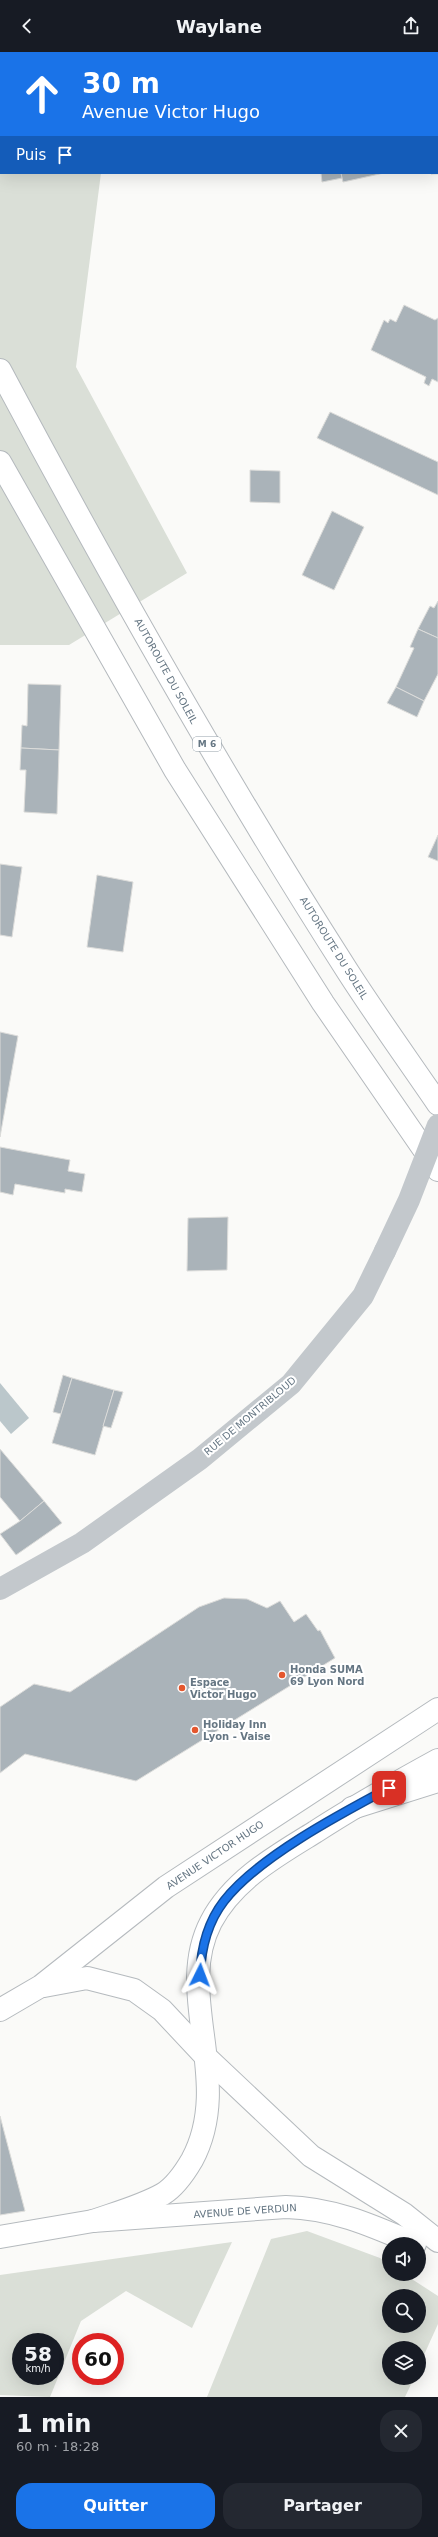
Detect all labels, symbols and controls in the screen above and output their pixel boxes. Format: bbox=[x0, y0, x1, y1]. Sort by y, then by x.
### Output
icon: back bbox=[16, 15, 38, 37]
icon: share bbox=[400, 15, 422, 37]
text: Waylane bbox=[176, 16, 262, 37]
text: 30 m bbox=[82, 67, 160, 100]
icon: ahead bbox=[16, 68, 68, 120]
text: Avenue Victor Hugo bbox=[82, 101, 260, 122]
icon: arrive bbox=[54, 144, 76, 166]
text: Puis bbox=[16, 146, 46, 164]
street label: AUTOROUTE DU SOLEIL bbox=[132, 616, 200, 726]
road number: M 6 bbox=[193, 737, 221, 751]
street label: AUTOROUTE DU SOLEIL bbox=[298, 895, 370, 1002]
street label: RUE DE MONTRIBLOUD bbox=[202, 1374, 298, 1457]
place label: Honda SUMA 69 Lyon Nord bbox=[290, 1664, 364, 1687]
marker: Honda SUMA 69 Lyon Nord bbox=[277, 1670, 287, 1680]
place label: Espace Victor Hugo bbox=[190, 1677, 257, 1700]
marker: Espace Victor Hugo bbox=[177, 1683, 187, 1693]
place label: Holiday Inn Lyon - Vaise bbox=[203, 1719, 271, 1742]
marker: Holiday Inn Lyon - Vaise bbox=[190, 1725, 200, 1735]
pin bbox=[372, 1771, 406, 1805]
icon: arrive bbox=[378, 1777, 400, 1799]
street label: AVENUE VICTOR HUGO bbox=[164, 1818, 266, 1892]
position arrow bbox=[179, 1954, 221, 1996]
street label: AVENUE DE VERDUN bbox=[193, 2202, 297, 2220]
map controls bbox=[382, 2237, 426, 2385]
button: sound bbox=[382, 2237, 426, 2281]
button: search bbox=[382, 2289, 426, 2333]
speed limit sign: 60 bbox=[72, 2333, 124, 2385]
button: layers bbox=[382, 2341, 426, 2385]
text: 58 bbox=[24, 2342, 52, 2366]
text: km/h bbox=[25, 2363, 51, 2374]
text: 1 min bbox=[16, 2410, 91, 2438]
button: close bbox=[380, 2410, 422, 2452]
text: 60 m · 18:28 bbox=[16, 2439, 99, 2454]
button: Quitter bbox=[16, 2483, 215, 2529]
button: Partager bbox=[223, 2483, 422, 2529]

